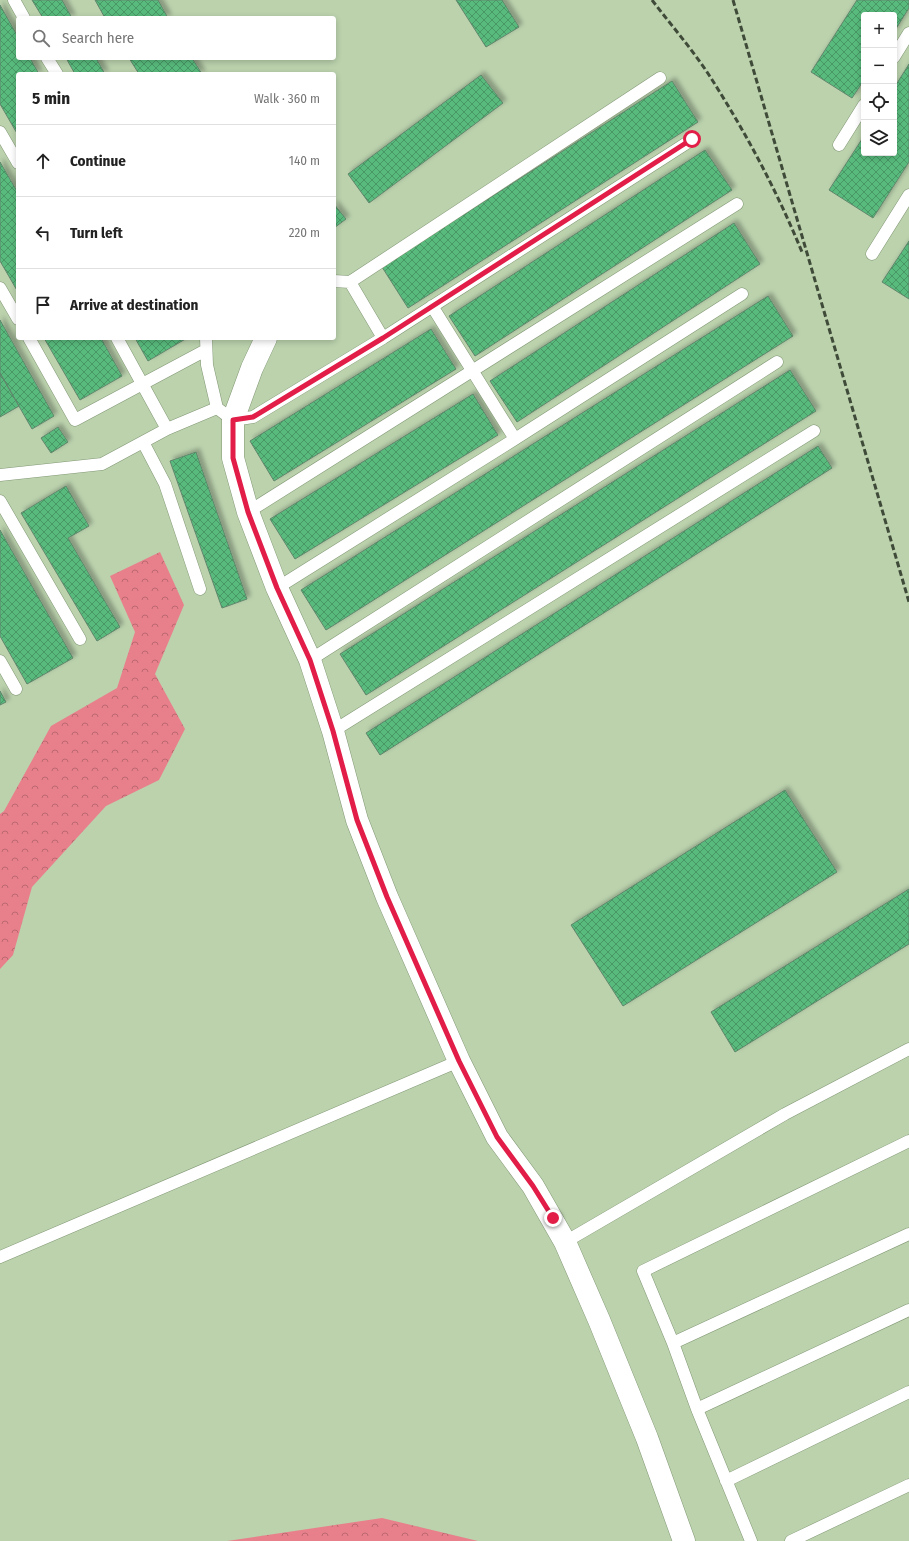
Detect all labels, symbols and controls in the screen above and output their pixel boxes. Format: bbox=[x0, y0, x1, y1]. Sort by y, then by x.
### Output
map controls bbox=[861, 12, 897, 156]
button: + bbox=[861, 12, 897, 48]
search box bbox=[16, 16, 336, 60]
icon: search bbox=[30, 27, 52, 49]
text: Search here bbox=[62, 29, 134, 47]
button: − bbox=[861, 48, 897, 84]
button: locate bbox=[861, 84, 897, 120]
text: 5 min bbox=[32, 88, 70, 109]
text: Walk · 360 m bbox=[254, 91, 320, 106]
button: layers bbox=[861, 120, 897, 156]
route start bbox=[683, 130, 701, 148]
icon: ahead bbox=[32, 150, 54, 172]
text: Continue bbox=[70, 152, 126, 170]
text: 140 m bbox=[289, 153, 320, 168]
icon: left bbox=[32, 222, 54, 244]
text: Turn left bbox=[70, 224, 123, 242]
text: 220 m bbox=[289, 225, 320, 240]
icon: arrive bbox=[32, 294, 54, 316]
text: Arrive at destination bbox=[70, 296, 198, 314]
route end bbox=[544, 1209, 562, 1227]

